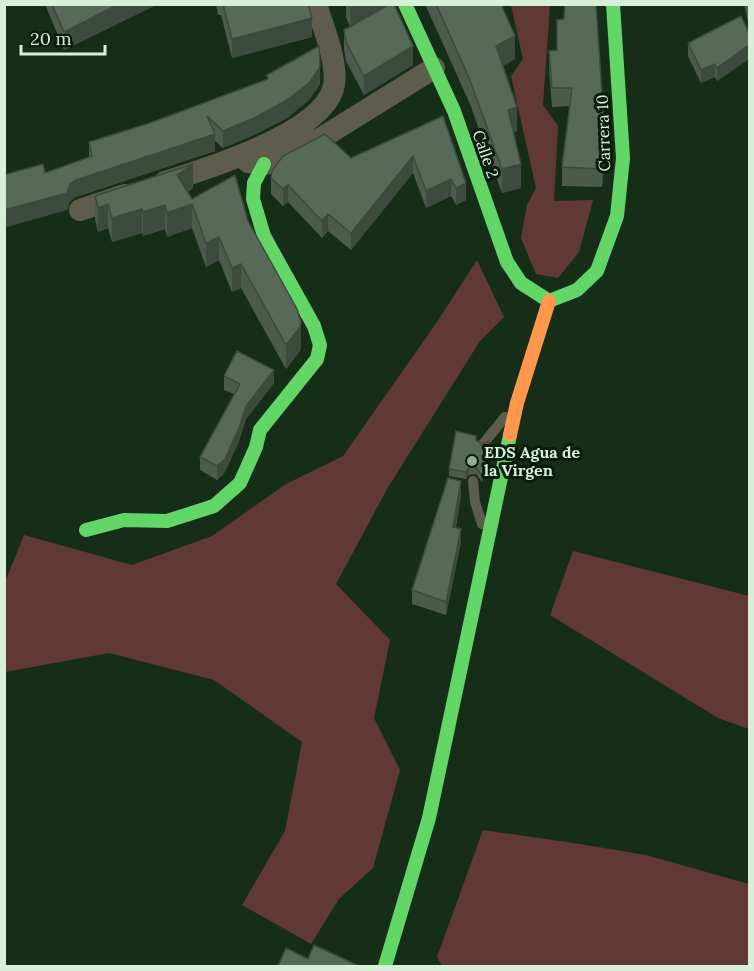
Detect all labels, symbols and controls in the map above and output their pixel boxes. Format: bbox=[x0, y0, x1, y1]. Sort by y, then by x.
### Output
scale bar bbox=[21, 18, 105, 56]
text: 20 m bbox=[30, 27, 72, 50]
street label: Carrera 10 bbox=[592, 94, 614, 172]
street label: Calle 2 bbox=[468, 127, 504, 181]
place label: EDS Agua de la Virgen bbox=[484, 442, 580, 480]
marker: EDS Agua de la Virgen bbox=[465, 454, 479, 468]

